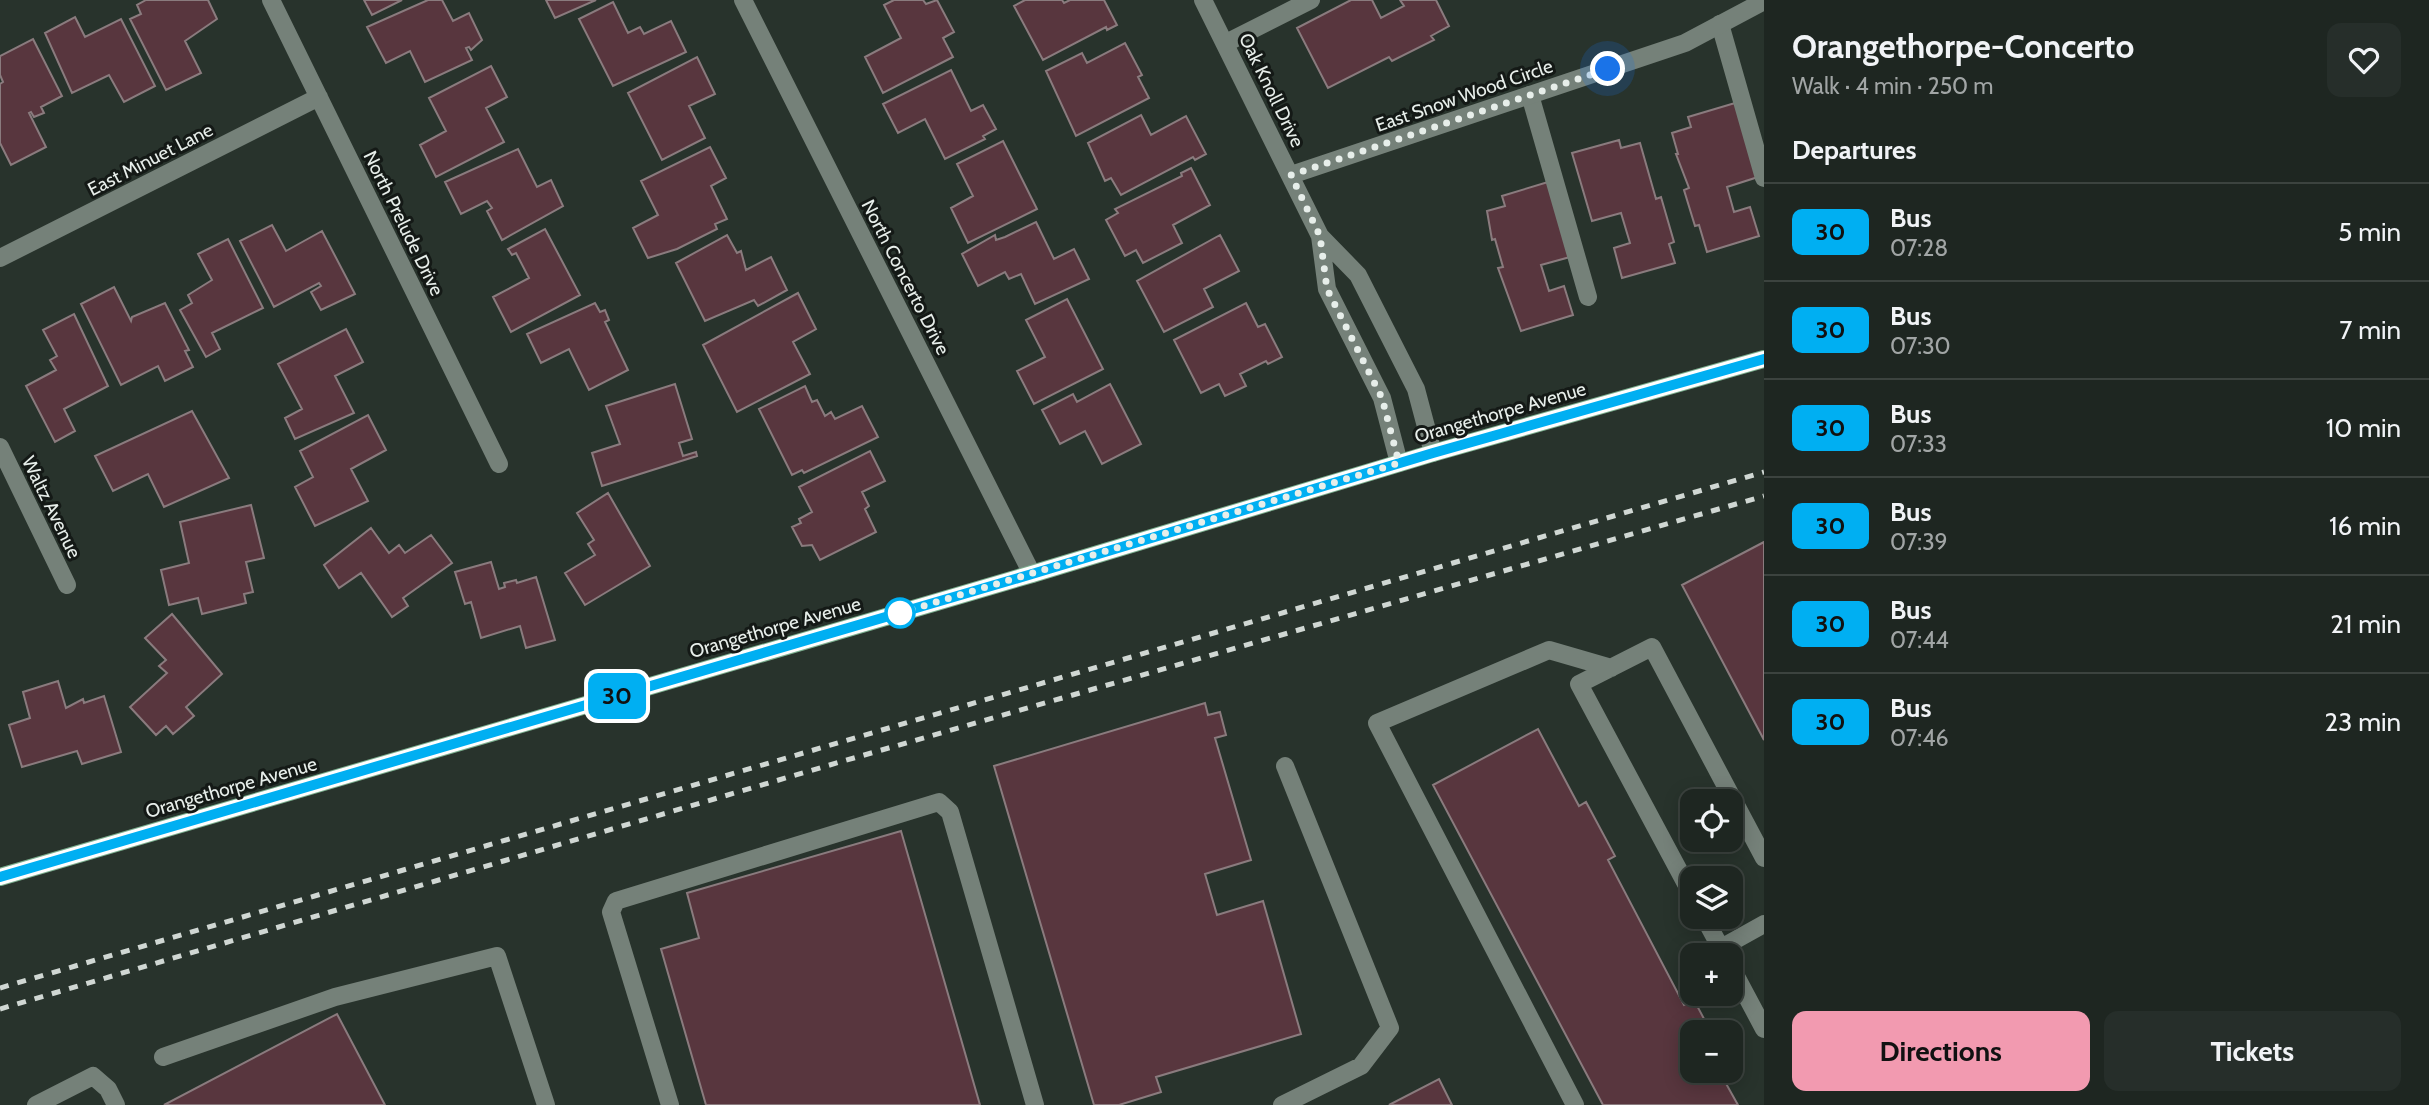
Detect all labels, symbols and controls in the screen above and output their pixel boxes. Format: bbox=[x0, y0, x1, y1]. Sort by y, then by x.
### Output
button: heart bbox=[2327, 23, 2401, 97]
text: Orangethorpe-Concerto bbox=[1792, 26, 2134, 66]
street label: Oak Knoll Drive bbox=[1234, 29, 1309, 151]
your location bbox=[1590, 51, 1625, 86]
street label: East Snow Wood Circle bbox=[1372, 54, 1556, 137]
text: Walk · 4 min · 250 m bbox=[1792, 72, 1994, 100]
street label: East Minuet Lane bbox=[84, 118, 217, 201]
text: Departures bbox=[1792, 134, 1916, 166]
street label: North Prelude Drive bbox=[359, 147, 449, 300]
street label: North Concerto Drive bbox=[857, 196, 955, 359]
text: Bus bbox=[1890, 202, 1931, 234]
text: 5 min bbox=[2338, 216, 2401, 248]
text: 30 bbox=[1816, 217, 1845, 246]
text: 07:28 bbox=[1890, 234, 1948, 262]
text: Bus bbox=[1890, 300, 1931, 332]
text: 7 min bbox=[2339, 314, 2401, 346]
text: 30 bbox=[1816, 315, 1845, 344]
text: 07:30 bbox=[1890, 332, 1951, 360]
street label: Orangethorpe Avenue bbox=[1412, 377, 1589, 448]
text: Bus bbox=[1890, 398, 1931, 430]
text: 10 min bbox=[2326, 412, 2401, 444]
text: 30 bbox=[1816, 413, 1845, 442]
text: 07:33 bbox=[1890, 430, 1947, 458]
street label: Waltz Avenue bbox=[17, 452, 86, 562]
text: Bus bbox=[1890, 496, 1931, 528]
text: 16 min bbox=[2329, 510, 2401, 542]
text: 30 bbox=[1816, 511, 1845, 540]
text: 07:39 bbox=[1890, 528, 1948, 556]
street label: Orangethorpe Avenue bbox=[687, 592, 864, 663]
text: Bus bbox=[1890, 594, 1931, 626]
unlabelled marker bbox=[885, 598, 915, 628]
text: 21 min bbox=[2330, 608, 2401, 640]
text: 30 bbox=[1816, 609, 1845, 638]
text: 07:44 bbox=[1890, 626, 1949, 654]
line badge: 30 bbox=[586, 673, 648, 719]
text: 30 bbox=[602, 681, 632, 710]
text: Bus bbox=[1890, 692, 1931, 724]
text: 23 min bbox=[2325, 706, 2401, 738]
text: 30 bbox=[1816, 707, 1845, 736]
text: 07:46 bbox=[1890, 724, 1949, 752]
street label: Orangethorpe Avenue bbox=[143, 752, 320, 823]
map controls bbox=[1680, 789, 1743, 1083]
button: locate bbox=[1680, 789, 1743, 852]
button: layers bbox=[1680, 866, 1743, 929]
button: + bbox=[1680, 943, 1743, 1006]
button: Directions bbox=[1792, 1011, 2090, 1091]
button: Tickets bbox=[2104, 1011, 2401, 1091]
button: − bbox=[1680, 1020, 1743, 1083]

